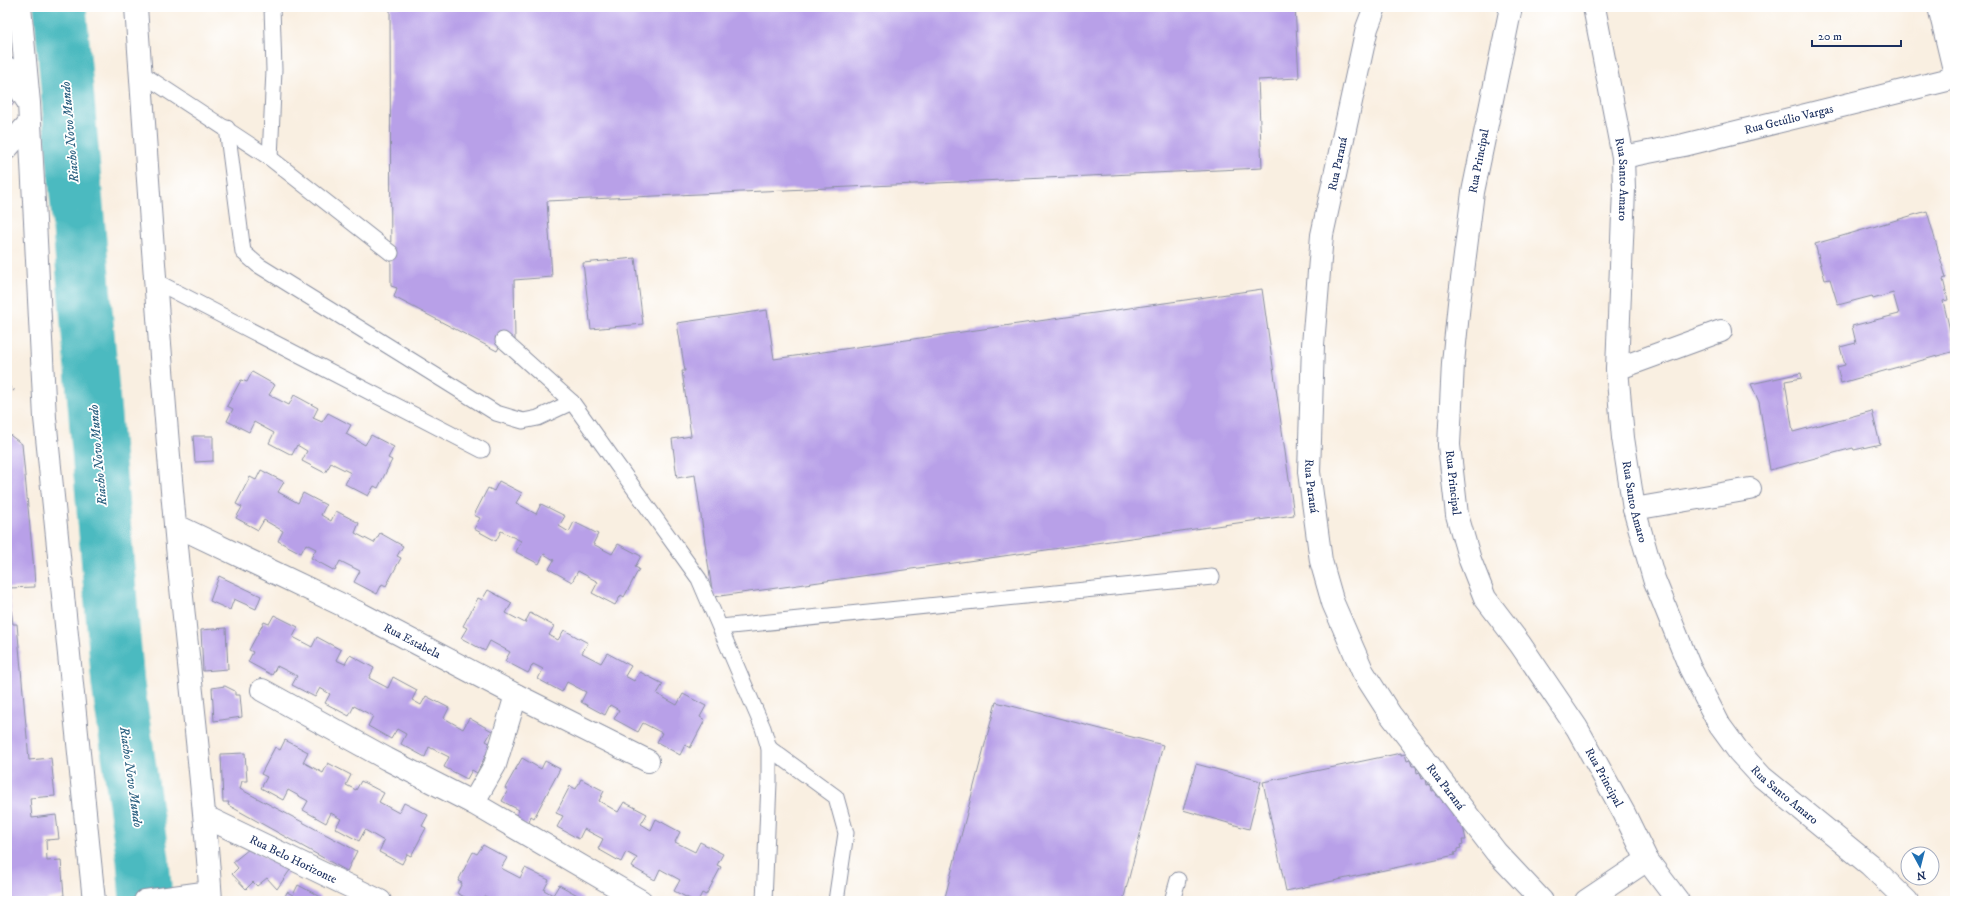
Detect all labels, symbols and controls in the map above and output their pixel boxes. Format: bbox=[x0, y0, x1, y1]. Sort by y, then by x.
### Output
scale bar bbox=[1812, 22, 1901, 48]
text: 20 m bbox=[1818, 29, 1842, 44]
water label: Riacho Novo Mundo bbox=[58, 81, 82, 184]
street label: Rua Getúlio Vargas bbox=[1743, 101, 1835, 137]
street label: Rua Principal bbox=[1465, 127, 1493, 194]
street label: Rua Paraná bbox=[1325, 135, 1351, 192]
street label: Rua Santo Amaro bbox=[1612, 136, 1632, 221]
water label: Riacho Novo Mundo bbox=[86, 404, 110, 507]
street label: Rua Principal bbox=[1442, 449, 1464, 516]
street label: Rua Paraná bbox=[1301, 459, 1322, 515]
street label: Rua Santo Amaro bbox=[1619, 460, 1651, 545]
street label: Rua Estabela bbox=[381, 620, 444, 662]
water label: Riacho Novo Mundo bbox=[116, 725, 146, 828]
street label: Rua Principal bbox=[1582, 745, 1627, 810]
street label: Rua Paraná bbox=[1423, 760, 1469, 814]
street label: Rua Santo Amaro bbox=[1748, 762, 1821, 827]
street label: Rua Belo Horizonte bbox=[247, 832, 340, 887]
north arrow bbox=[1900, 846, 1940, 886]
text: N bbox=[1916, 867, 1926, 882]

